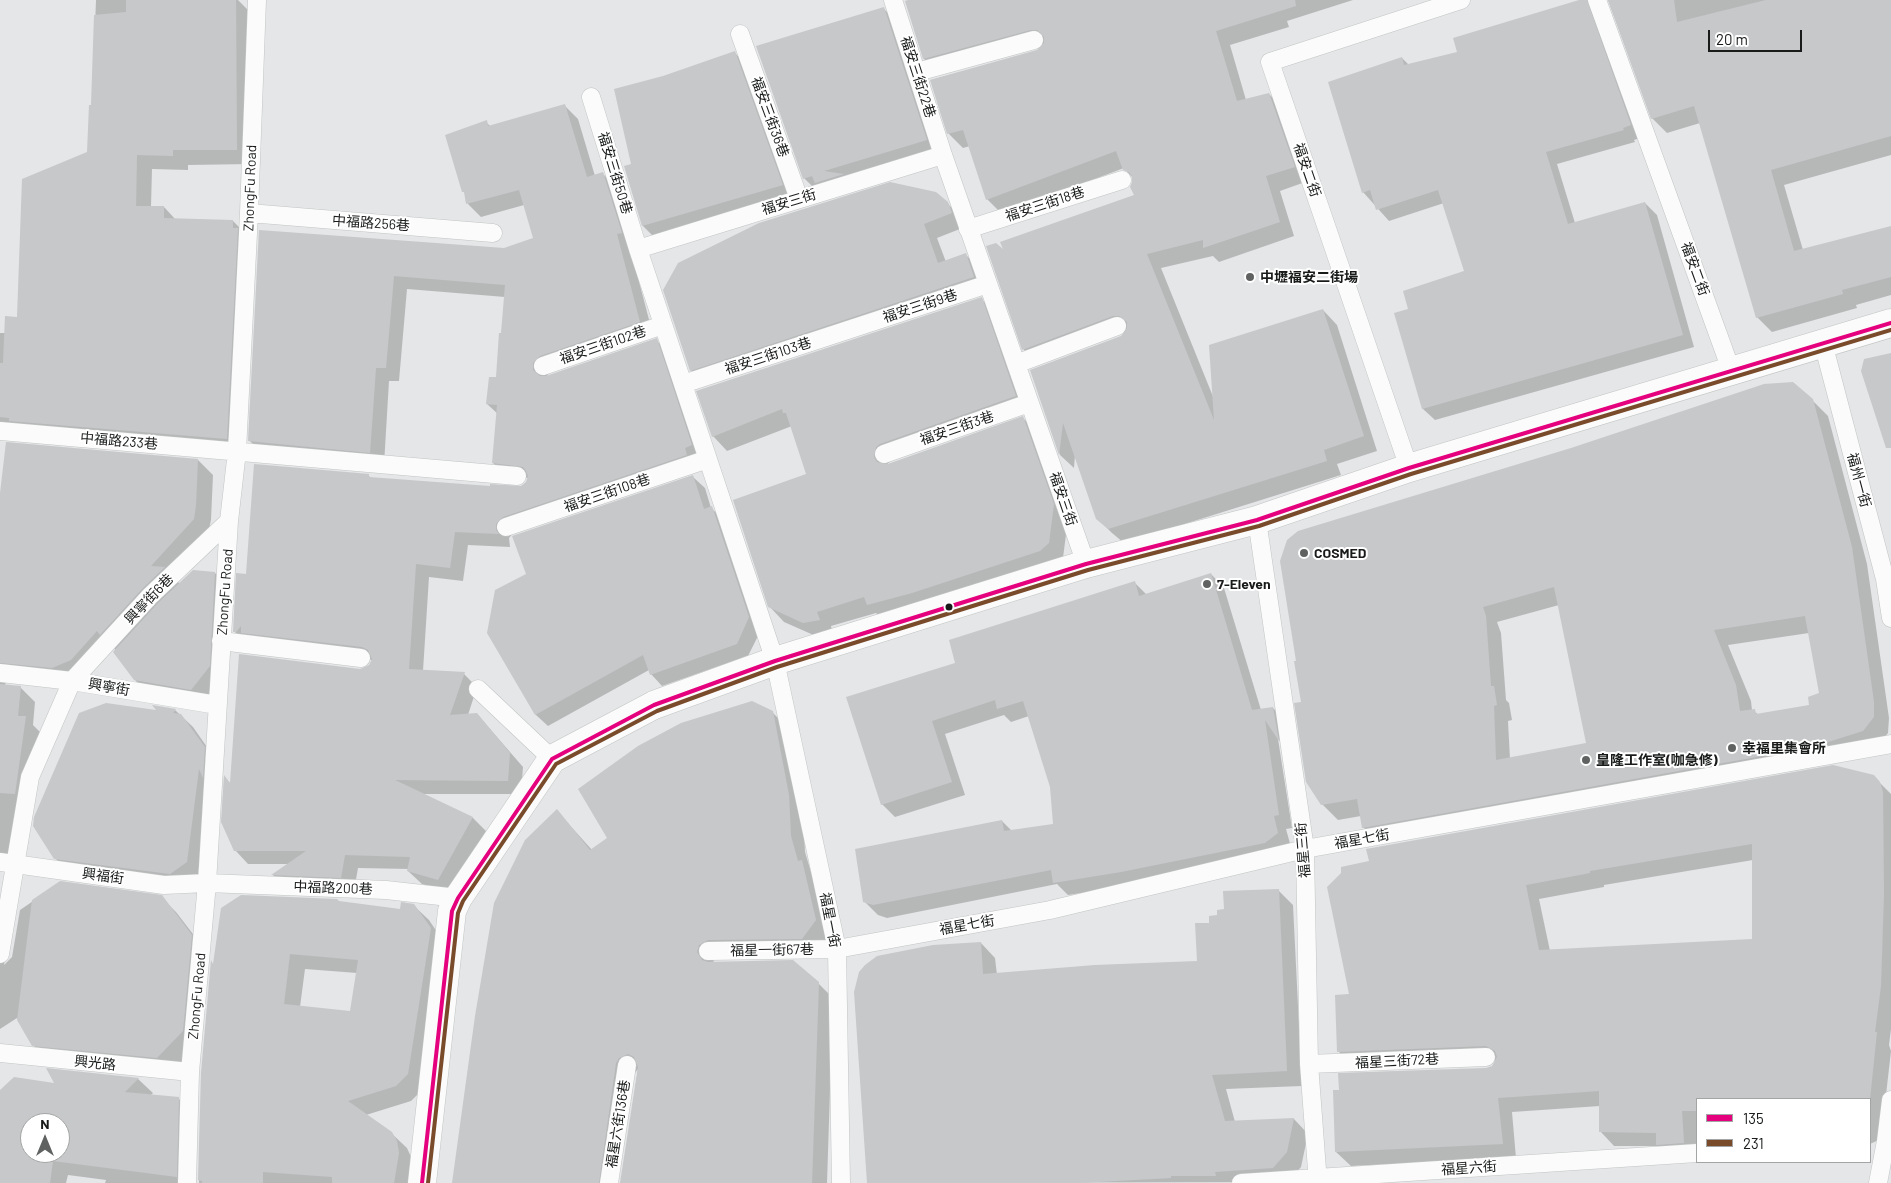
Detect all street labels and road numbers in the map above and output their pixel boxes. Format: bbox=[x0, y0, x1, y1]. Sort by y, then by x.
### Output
street label: 福安三街22巷 bbox=[897, 34, 939, 120]
street label: 福安三街36巷 bbox=[748, 74, 792, 160]
street label: 福安三街50巷 bbox=[595, 130, 635, 216]
street label: 福安二街 bbox=[1290, 141, 1324, 199]
street label: ZhongFu Road bbox=[240, 144, 260, 232]
street label: 福安三街18巷 bbox=[1003, 183, 1087, 225]
street label: 福安三街 bbox=[760, 186, 818, 218]
street label: 中福路256巷 bbox=[332, 212, 410, 234]
street label: 福安二街 bbox=[1678, 240, 1712, 298]
street label: 福安三街9巷 bbox=[881, 286, 959, 326]
street label: 福安三街102巷 bbox=[558, 322, 648, 368]
street label: 福安三街103巷 bbox=[723, 334, 813, 378]
street label: 福安三街3巷 bbox=[918, 407, 996, 449]
street label: 中福路233巷 bbox=[79, 429, 159, 453]
street label: 福州一街 bbox=[1844, 451, 1874, 509]
street label: 福安三街108巷 bbox=[562, 470, 652, 516]
street label: 福安三街 bbox=[1046, 470, 1080, 528]
street label: ZhongFu Road bbox=[214, 548, 236, 636]
street label: 興寧街6巷 bbox=[121, 570, 177, 628]
street label: 興寧街 bbox=[87, 675, 131, 699]
street label: 福星三街 bbox=[1292, 821, 1314, 879]
street label: 福星七街 bbox=[1333, 826, 1391, 852]
street label: 興福街 bbox=[81, 865, 125, 887]
street label: 中福路200巷 bbox=[293, 878, 373, 898]
street label: 福星一街 bbox=[816, 891, 844, 949]
street label: 福星七街 bbox=[938, 912, 996, 938]
street label: 福星一街67巷 bbox=[730, 941, 814, 959]
street label: ZhongFu Road bbox=[185, 952, 209, 1040]
street label: 福星三街72巷 bbox=[1355, 1050, 1439, 1072]
street label: 興光路 bbox=[73, 1052, 117, 1074]
street label: 福星六街136巷 bbox=[603, 1079, 633, 1169]
street label: 福星六街 bbox=[1440, 1158, 1498, 1178]

